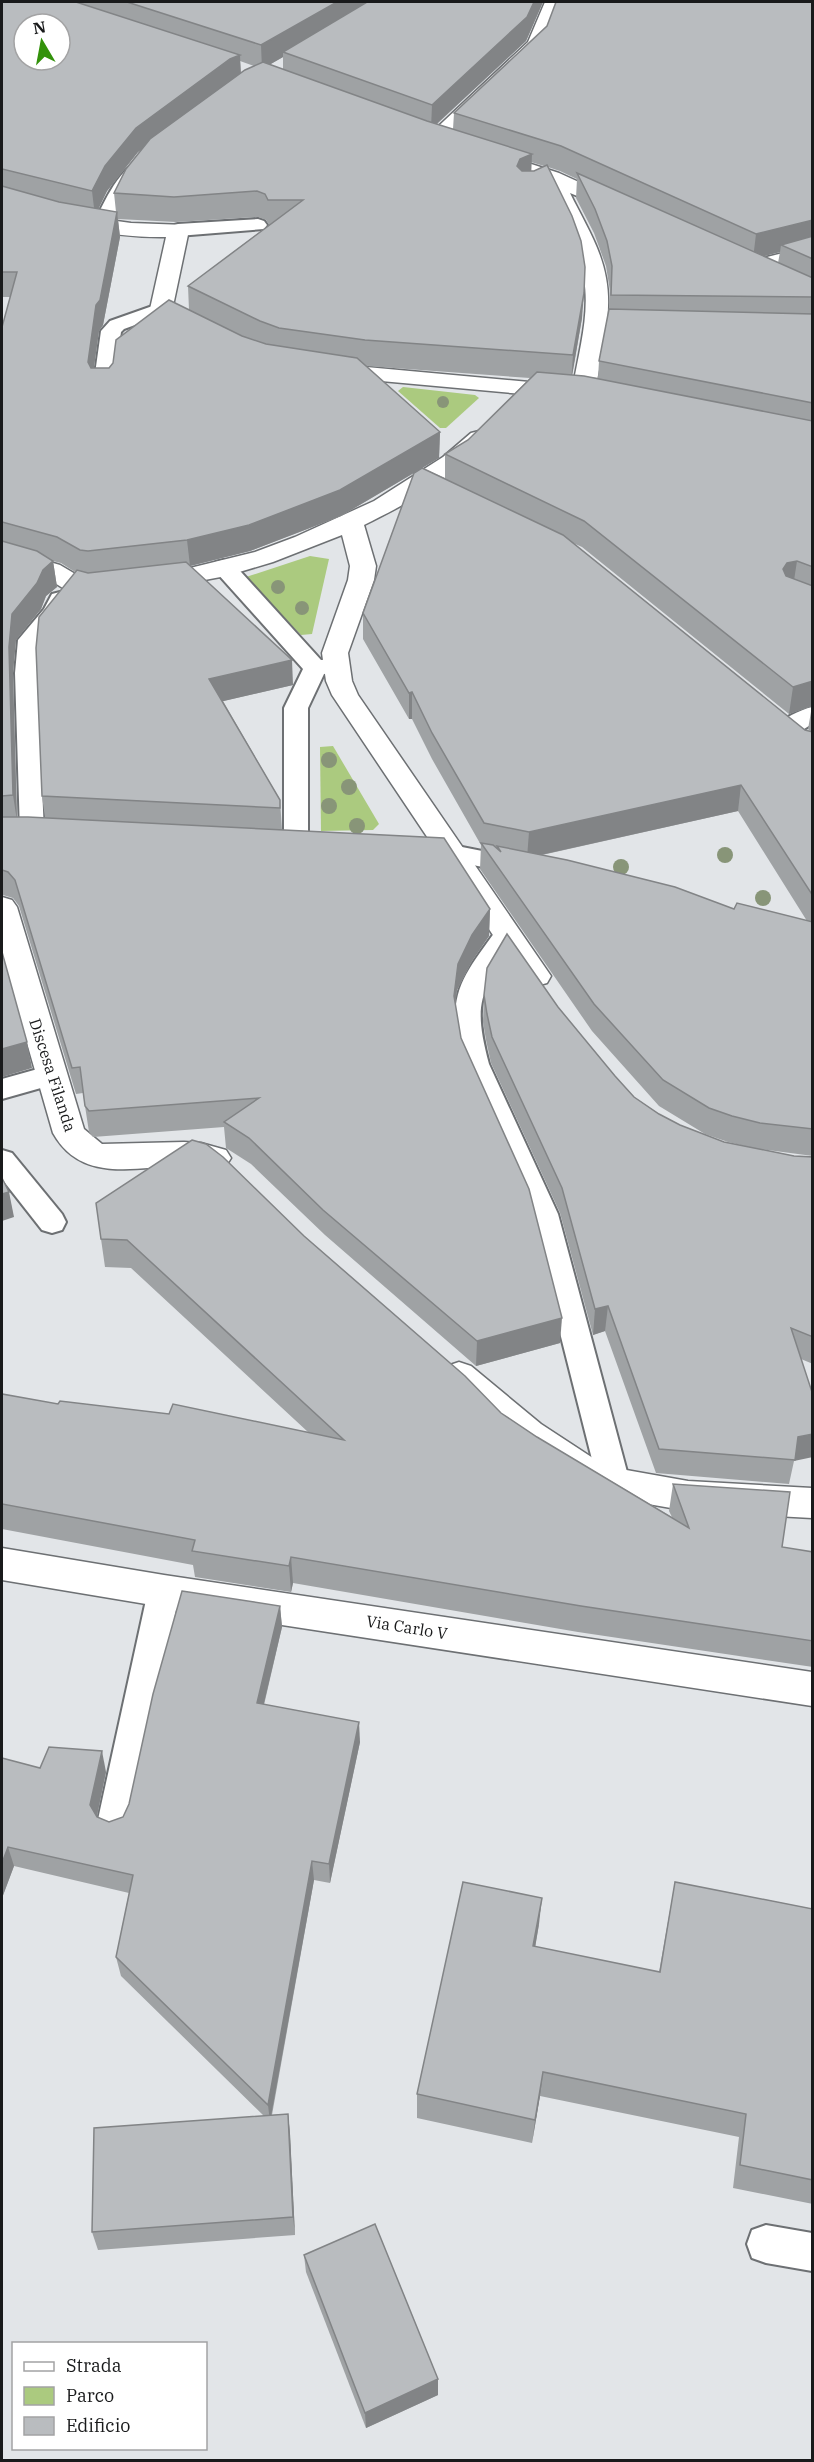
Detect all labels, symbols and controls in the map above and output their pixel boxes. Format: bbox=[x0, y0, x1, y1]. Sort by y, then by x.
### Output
north arrow bbox=[12, 12, 72, 72]
text: N bbox=[31, 16, 47, 38]
street label: Discesa Filanda bbox=[25, 1016, 81, 1134]
street label: Via Carlo V bbox=[365, 1611, 449, 1643]
legend bbox=[12, 2342, 207, 2450]
text: Strada bbox=[66, 2354, 122, 2377]
text: Parco bbox=[66, 2384, 114, 2407]
text: Edificio bbox=[66, 2414, 130, 2437]

